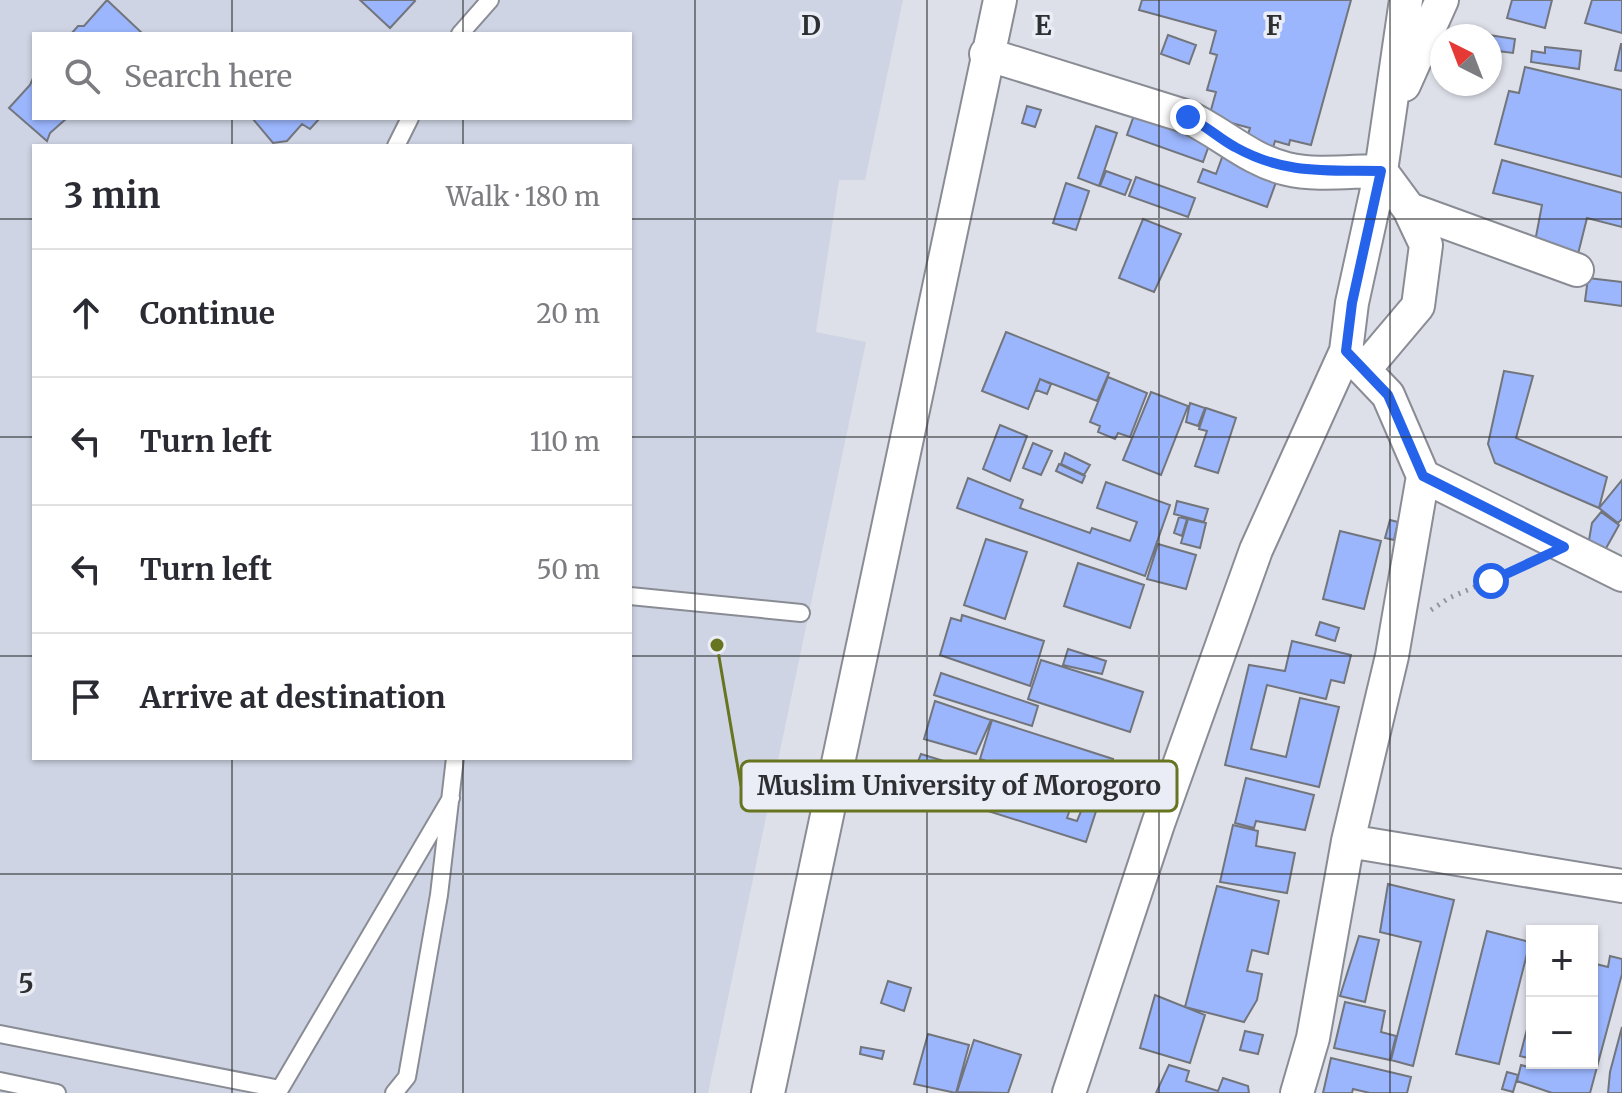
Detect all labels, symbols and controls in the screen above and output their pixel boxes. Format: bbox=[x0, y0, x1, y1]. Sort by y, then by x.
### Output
text: D bbox=[801, 9, 821, 42]
text: E bbox=[1035, 9, 1052, 42]
text: F bbox=[1266, 9, 1282, 42]
north arrow bbox=[1430, 24, 1502, 96]
search box bbox=[32, 32, 632, 120]
icon: search bbox=[60, 54, 104, 98]
text: Search here bbox=[124, 57, 292, 95]
route end bbox=[1170, 99, 1206, 135]
text: 3 min bbox=[64, 175, 160, 217]
text: Walk · 180 m bbox=[446, 180, 600, 213]
icon: ahead bbox=[64, 291, 108, 335]
text: Continue bbox=[140, 294, 275, 332]
text: 20 m bbox=[536, 297, 600, 330]
icon: left bbox=[64, 419, 108, 463]
text: Turn left bbox=[140, 422, 272, 460]
text: 110 m bbox=[530, 425, 600, 458]
icon: left bbox=[64, 547, 108, 591]
text: Turn left bbox=[140, 550, 272, 588]
text: 50 m bbox=[536, 553, 600, 586]
route start bbox=[1473, 563, 1509, 599]
icon: arrive bbox=[64, 675, 108, 719]
text: Arrive at destination bbox=[140, 678, 446, 716]
callout: Muslim University of Morogoro bbox=[741, 761, 1177, 811]
text: Muslim University of Morogoro bbox=[757, 769, 1161, 802]
map controls bbox=[1526, 925, 1598, 1069]
button: + bbox=[1526, 925, 1598, 997]
text: 5 bbox=[18, 967, 34, 1000]
button: − bbox=[1526, 997, 1598, 1069]

